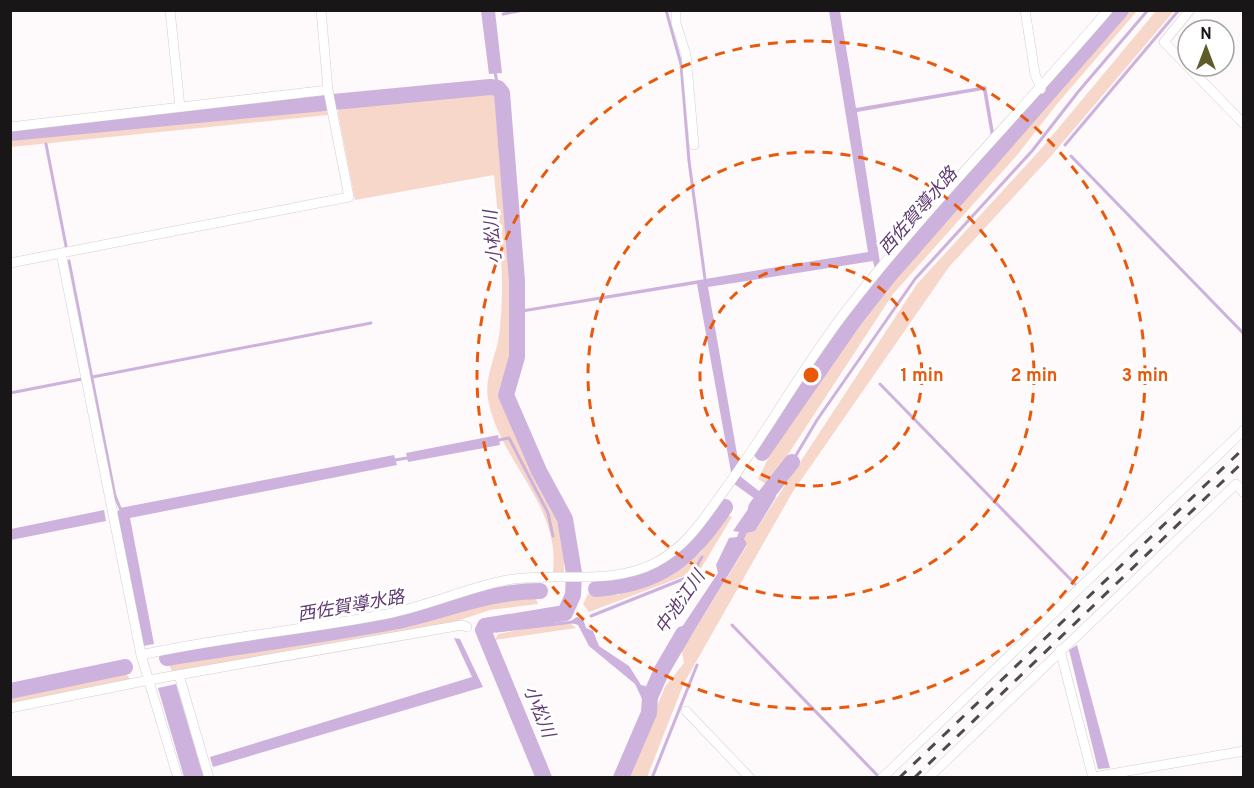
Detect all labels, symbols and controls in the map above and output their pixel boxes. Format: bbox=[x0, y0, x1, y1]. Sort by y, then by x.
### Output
north arrow bbox=[1176, 18, 1236, 78]
text: N bbox=[1200, 25, 1212, 45]
water label: 西佐賀導水路 bbox=[875, 162, 964, 260]
water label: 小松川 bbox=[480, 207, 508, 265]
centre of rings bbox=[801, 365, 821, 385]
text: 1 min bbox=[900, 365, 944, 388]
text: 2 min bbox=[1010, 365, 1058, 388]
text: 3 min bbox=[1122, 365, 1168, 388]
water label: 中池江川 bbox=[651, 565, 712, 639]
water label: 西佐賀導水路 bbox=[296, 586, 408, 628]
water label: 小松川 bbox=[517, 683, 560, 743]

